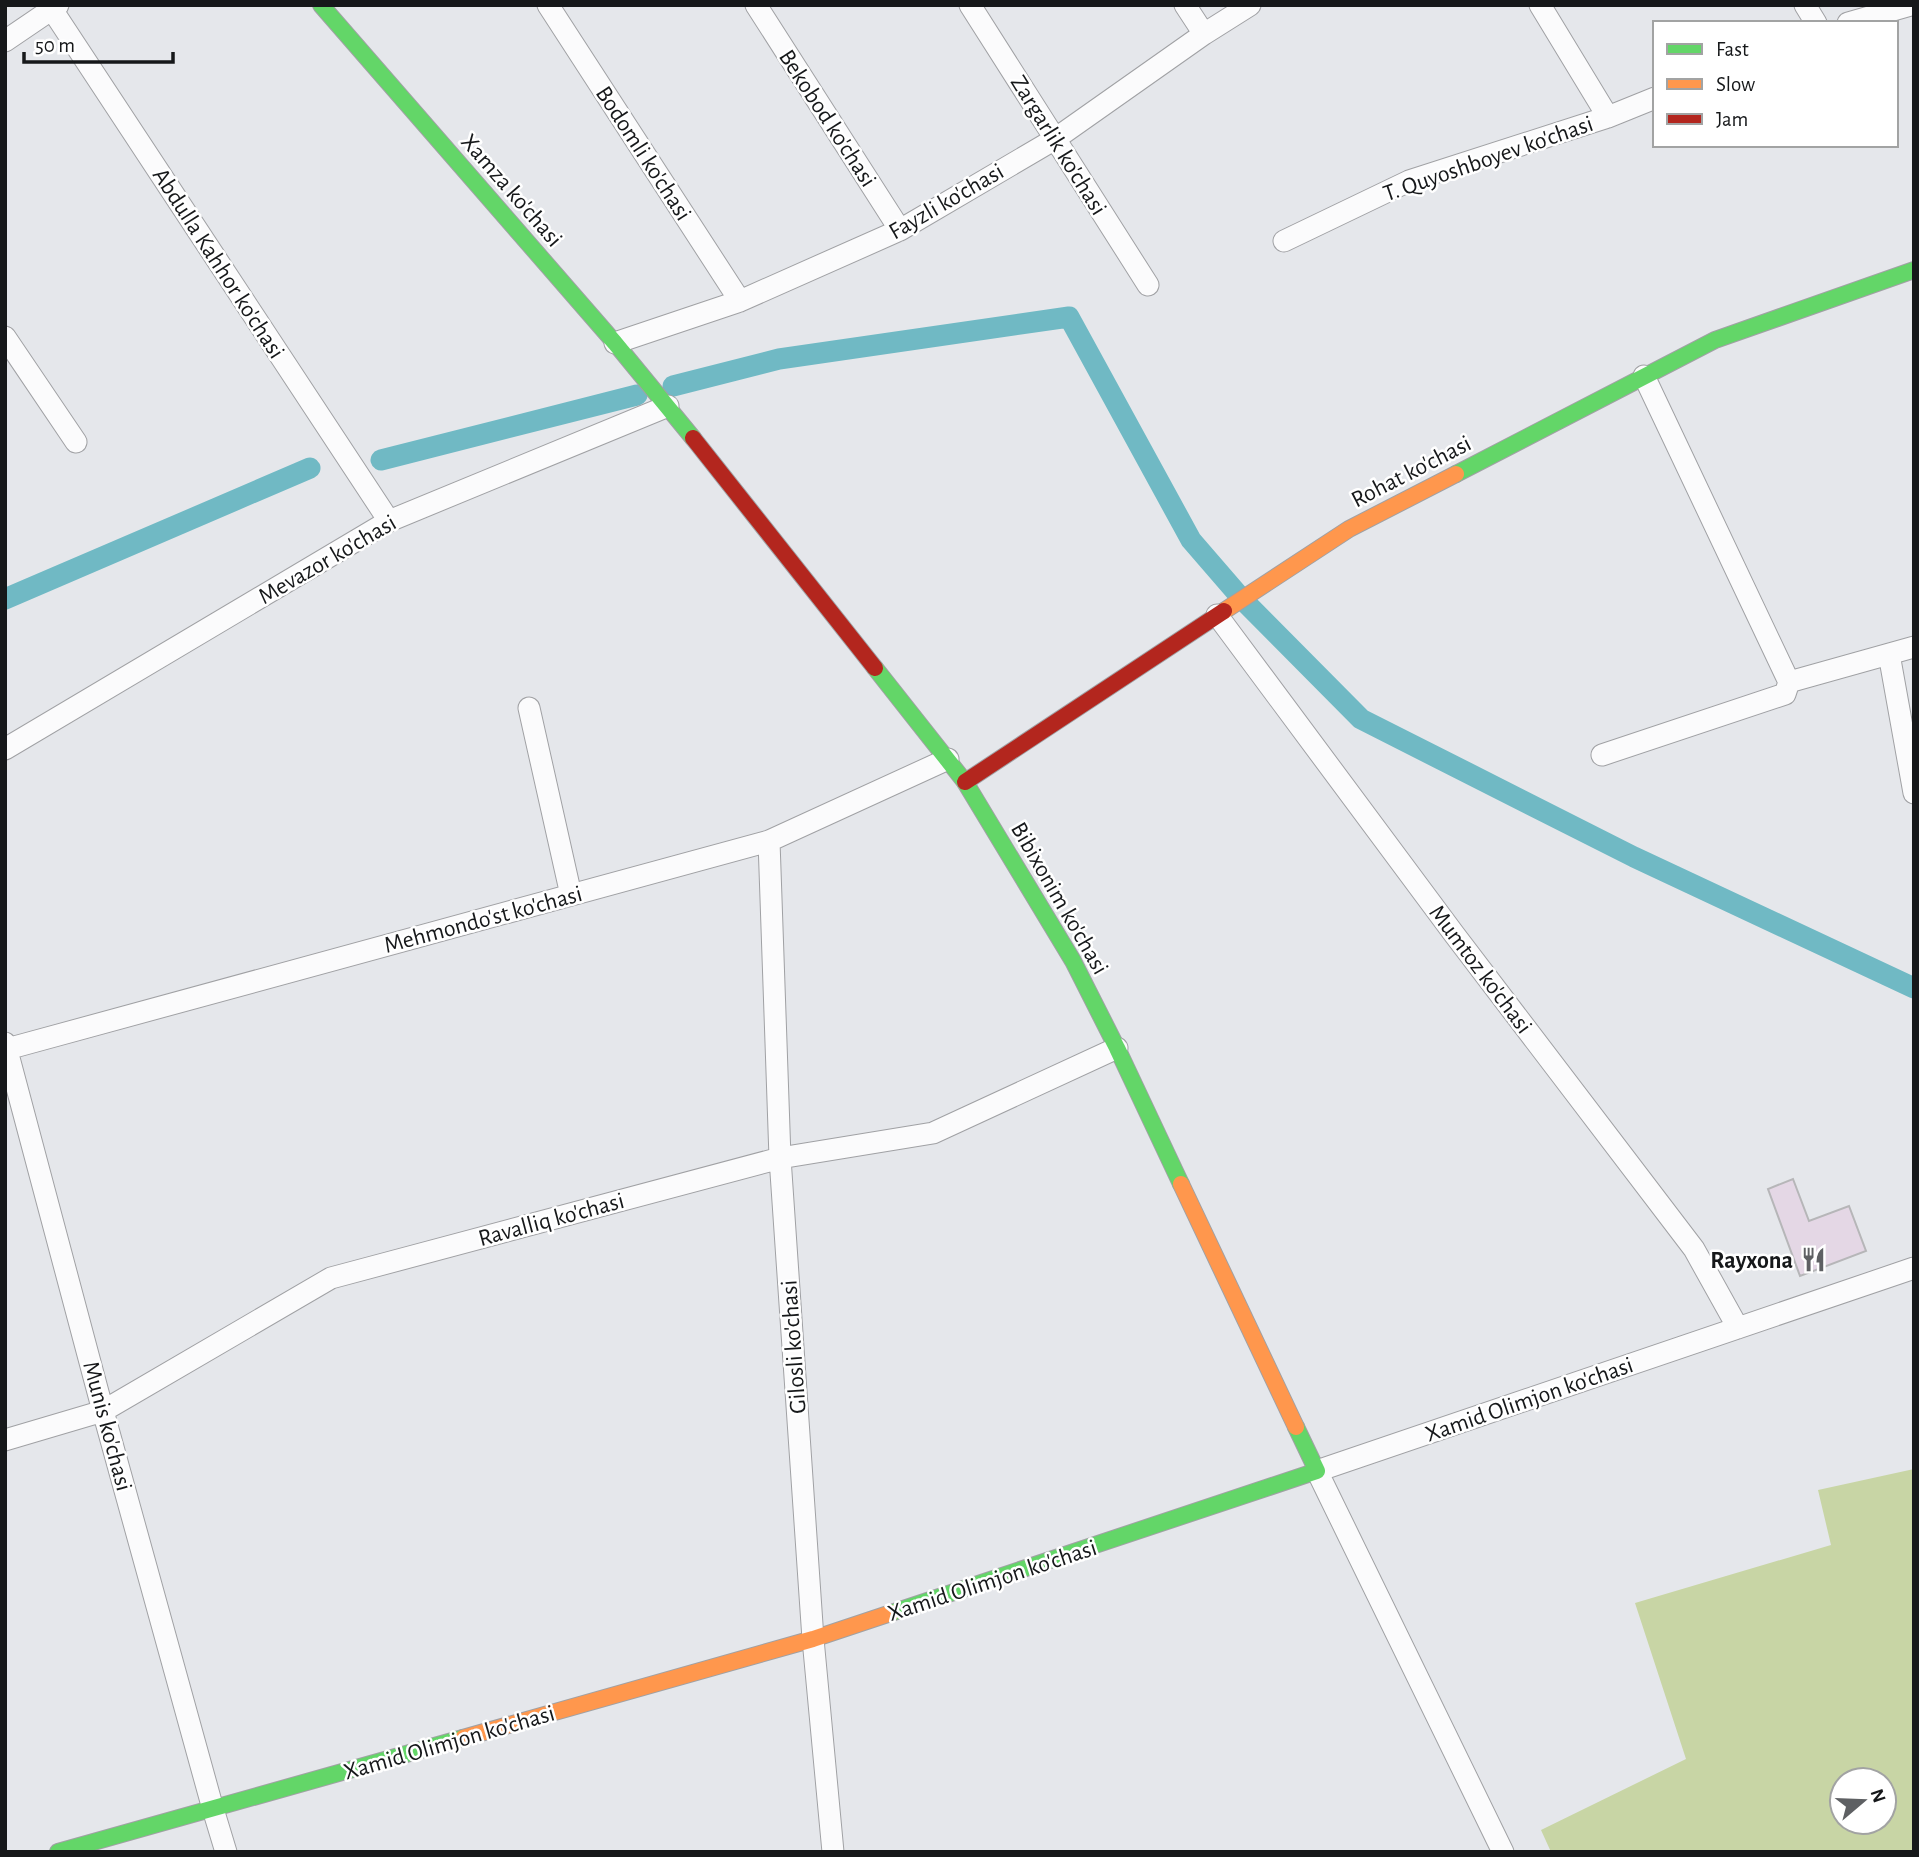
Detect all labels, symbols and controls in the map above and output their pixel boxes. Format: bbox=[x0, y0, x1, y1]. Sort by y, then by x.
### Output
scale bar bbox=[24, 21, 173, 65]
legend bbox=[1653, 21, 1898, 147]
text: 50 m bbox=[35, 35, 75, 56]
text: Fast bbox=[1716, 39, 1749, 60]
street label: Bekobod ko'chasi bbox=[774, 46, 880, 191]
street label: Zargarlik ko'chasi bbox=[1006, 72, 1111, 220]
text: Slow bbox=[1716, 74, 1755, 95]
street label: Bodomli ko'chasi bbox=[591, 82, 695, 225]
text: Jam bbox=[1716, 109, 1748, 130]
street label: T. Quyoshboyev ko'chasi bbox=[1380, 112, 1596, 206]
street label: Xamza ko'chasi bbox=[456, 130, 566, 252]
street label: Fayzli ko'chasi bbox=[885, 159, 1008, 244]
street label: Abdulla Kahhor ko'chasi bbox=[148, 164, 289, 363]
street label: Rohat ko'chasi bbox=[1348, 431, 1475, 512]
street label: Mevazor ko'chasi bbox=[254, 511, 401, 609]
street label: Bibixonim ko'chasi bbox=[1006, 818, 1112, 979]
street label: Mehmondo'st ko'chasi bbox=[382, 882, 585, 958]
street label: Mumtoz ko'chasi bbox=[1424, 901, 1536, 1038]
street label: Ravalliq ko'chasi bbox=[476, 1189, 627, 1251]
restaurant icon: Rayxona bbox=[1799, 1246, 1827, 1274]
place label: Rayxona bbox=[1710, 1249, 1793, 1273]
street label: Gilosli ko'chasi bbox=[777, 1279, 811, 1415]
street label: Xamid Olimjon ko'chasi bbox=[1422, 1353, 1636, 1447]
street label: Munis ko'chasi bbox=[78, 1359, 136, 1494]
street label: Xamid Olimjon ko'chasi bbox=[885, 1536, 1100, 1626]
street label: Xamid Olimjon ko'chasi bbox=[341, 1701, 558, 1785]
north arrow bbox=[1828, 1766, 1898, 1836]
text: N bbox=[1867, 1787, 1889, 1805]

